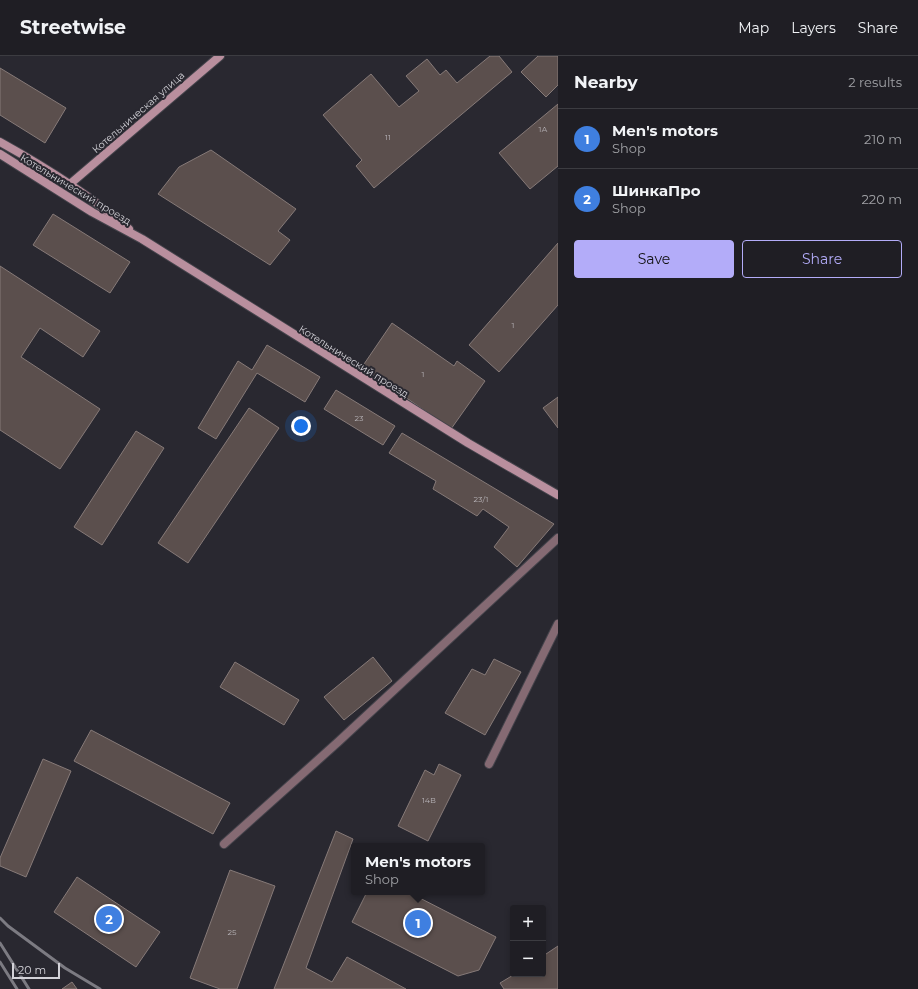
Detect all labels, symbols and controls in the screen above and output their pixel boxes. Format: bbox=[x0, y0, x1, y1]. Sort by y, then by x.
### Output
text: Streetwise bbox=[20, 16, 126, 39]
text: Map bbox=[738, 19, 769, 37]
text: Layers bbox=[791, 19, 836, 37]
text: Share bbox=[858, 19, 898, 37]
street label: Котельническая улица bbox=[89, 69, 187, 156]
text: Nearby bbox=[574, 72, 638, 92]
text: 2 results bbox=[848, 74, 902, 90]
text: Men's motors bbox=[612, 121, 718, 140]
house number: 1А bbox=[539, 124, 547, 134]
text: 1 bbox=[584, 131, 590, 147]
text: 210 m bbox=[864, 131, 902, 147]
house number: 11 bbox=[385, 132, 391, 142]
text: Shop bbox=[612, 140, 646, 156]
street label: Котельнический проезд bbox=[18, 151, 134, 228]
text: ШинкаПро bbox=[612, 181, 700, 200]
text: 2 bbox=[583, 191, 591, 207]
text: 220 m bbox=[861, 191, 902, 207]
text: Shop bbox=[612, 200, 646, 216]
button: Save bbox=[574, 240, 734, 278]
button: Share bbox=[742, 240, 902, 278]
house number: 1 bbox=[512, 320, 514, 330]
street label: Котельнический проезд bbox=[296, 322, 411, 401]
house number: 1 bbox=[422, 369, 424, 379]
house number: 23 bbox=[354, 413, 364, 423]
your location bbox=[291, 416, 311, 436]
house number: 23/1 bbox=[474, 494, 488, 504]
house number: 14В bbox=[422, 795, 436, 805]
popup bbox=[351, 843, 485, 895]
text: Men's motors bbox=[365, 852, 471, 871]
text: Shop bbox=[365, 871, 399, 887]
pin: 2 bbox=[96, 904, 122, 934]
map controls bbox=[510, 905, 546, 977]
button: + bbox=[510, 905, 546, 941]
pin: 1 bbox=[405, 908, 431, 938]
house number: 25 bbox=[227, 927, 237, 937]
button: − bbox=[510, 941, 546, 977]
scale bar bbox=[12, 961, 60, 980]
text: 20 m bbox=[18, 963, 46, 977]

